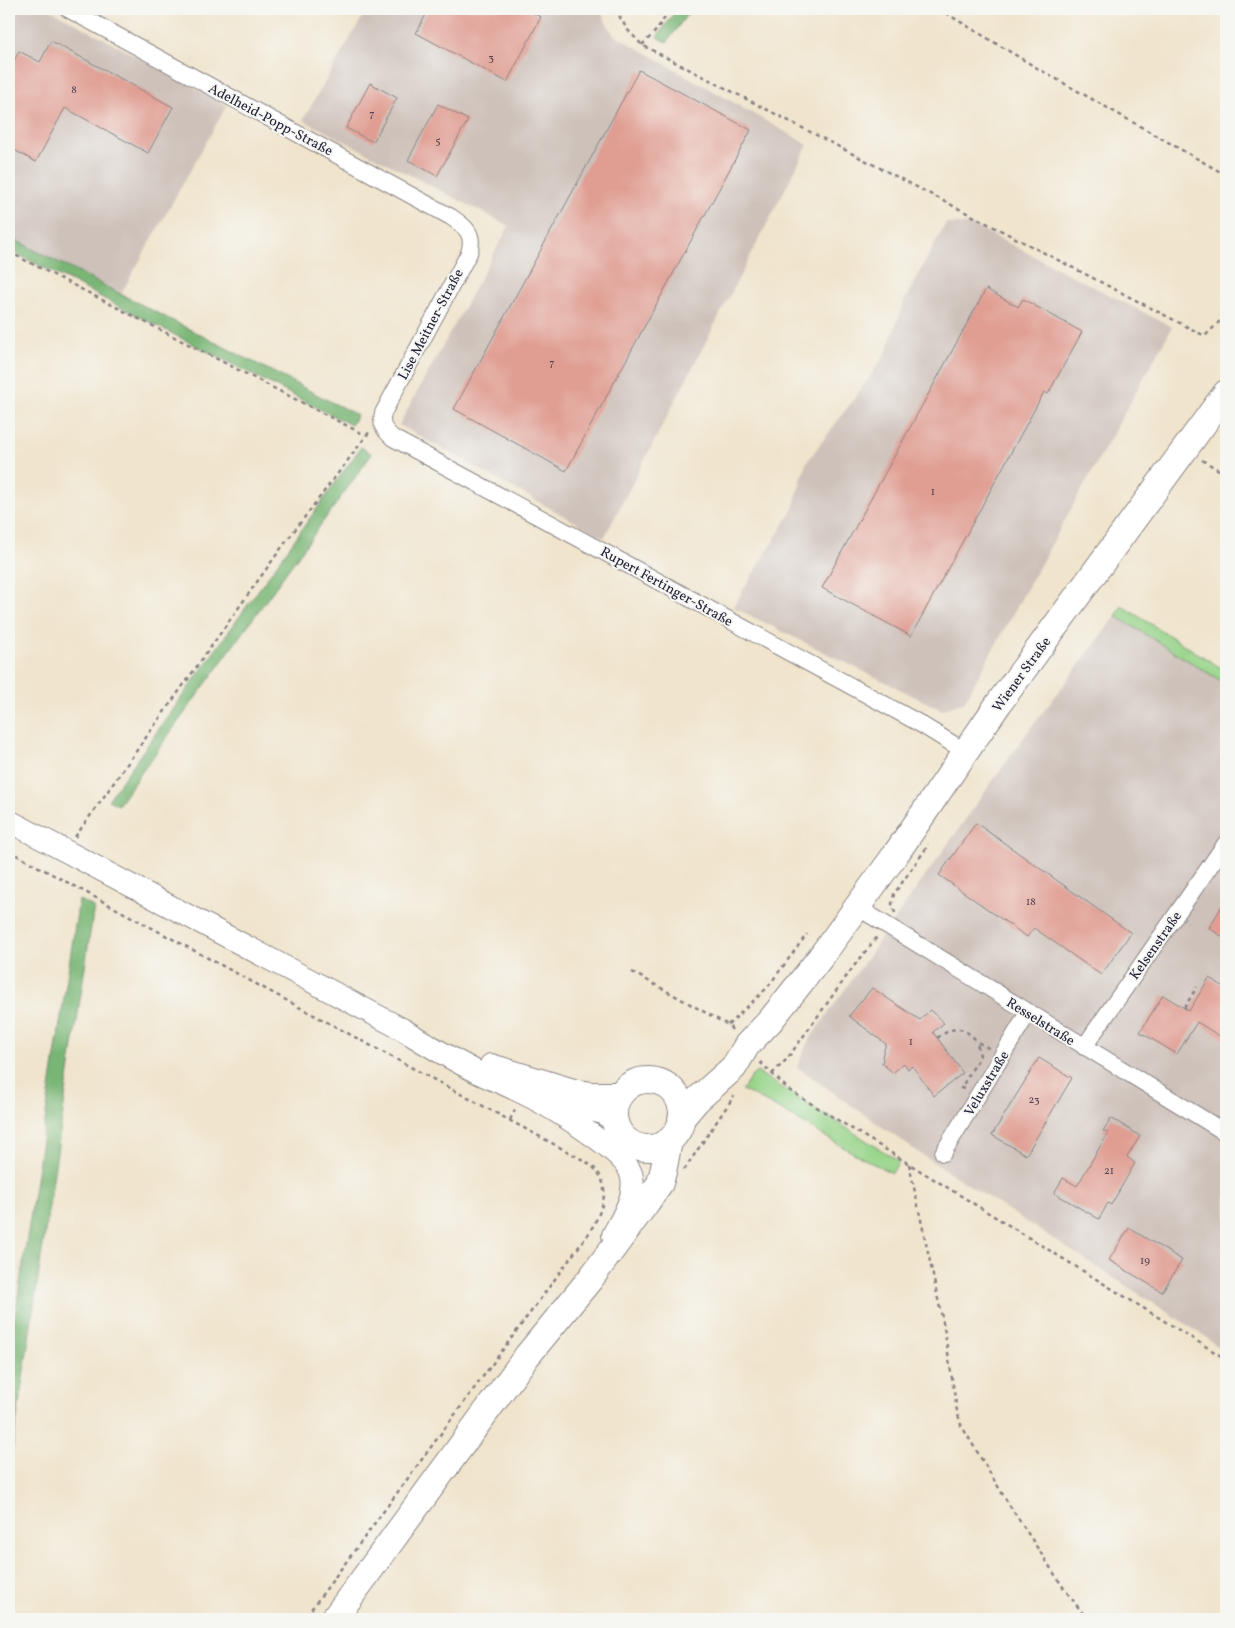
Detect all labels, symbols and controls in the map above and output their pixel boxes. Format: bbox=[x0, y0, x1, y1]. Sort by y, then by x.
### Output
house number: 3 bbox=[488, 51, 494, 66]
street label: Adelheid-Popp-Straße bbox=[205, 79, 336, 161]
house number: 8 bbox=[71, 83, 77, 98]
house number: 7 bbox=[369, 107, 375, 122]
house number: 5 bbox=[435, 134, 441, 149]
street label: Lise Meitner-Straße bbox=[394, 266, 469, 384]
house number: 7 bbox=[549, 356, 555, 371]
house number: 1 bbox=[931, 485, 935, 500]
street label: Rupert Fertinger-Straße bbox=[597, 543, 736, 632]
street label: Wiener Straße bbox=[988, 633, 1056, 716]
house number: 18 bbox=[1026, 895, 1036, 910]
street label: Kelsenstraße bbox=[1126, 908, 1187, 984]
street label: Resselstraße bbox=[1002, 994, 1078, 1051]
house number: 1 bbox=[909, 1035, 913, 1050]
street label: Veluxstraße bbox=[960, 1047, 1014, 1120]
house number: 23 bbox=[1028, 1093, 1040, 1108]
house number: 21 bbox=[1104, 1164, 1114, 1179]
house number: 19 bbox=[1140, 1254, 1150, 1269]

